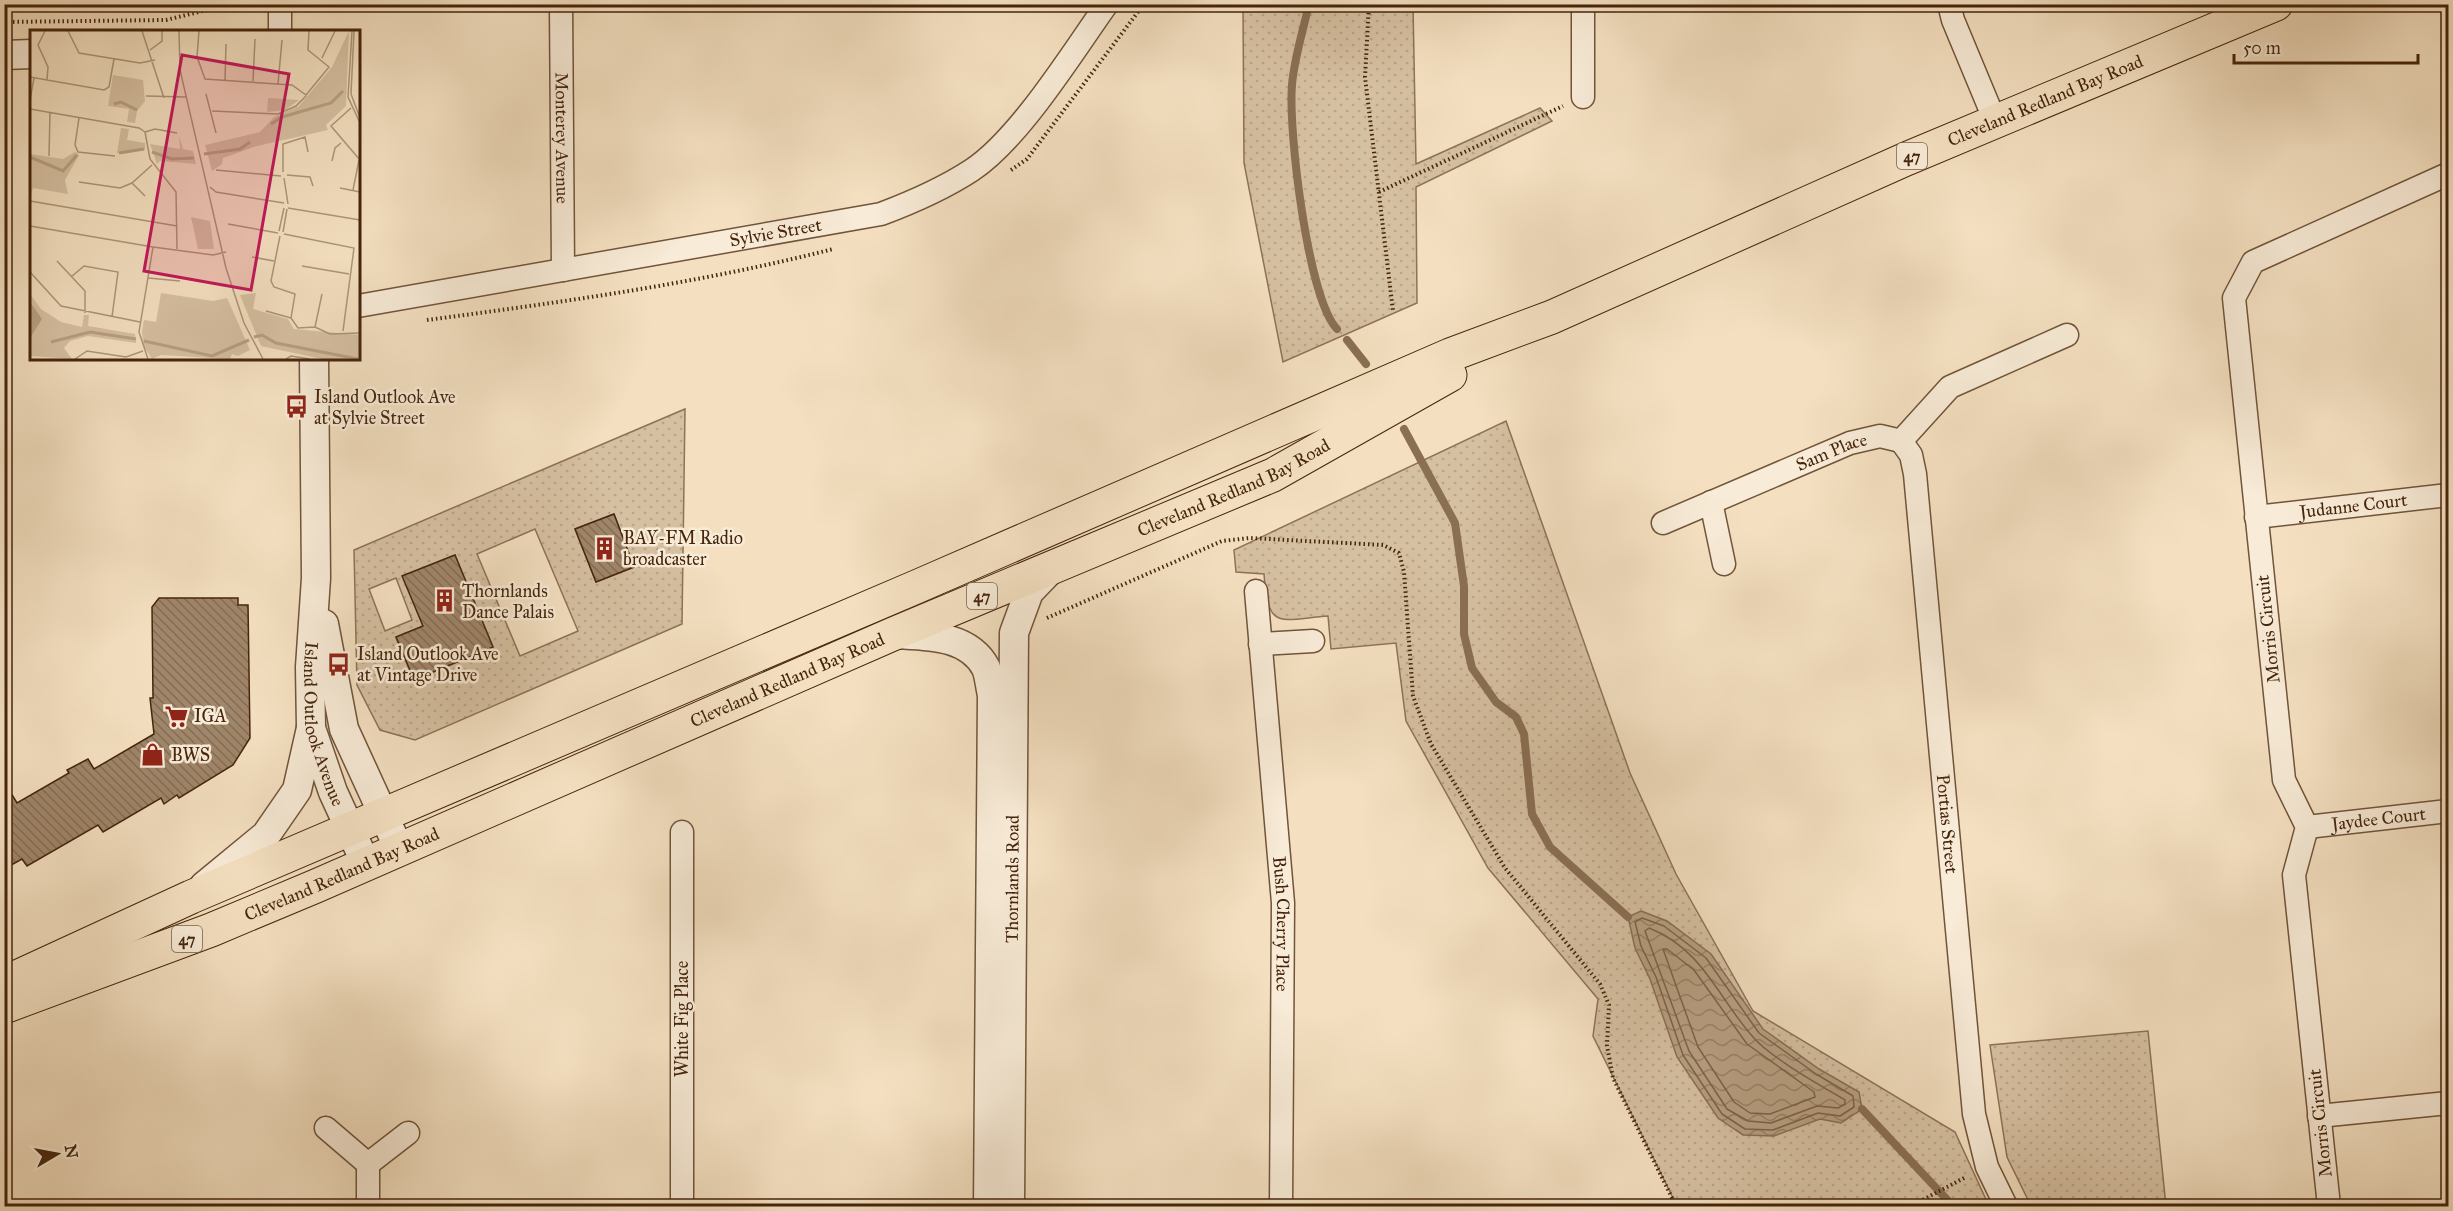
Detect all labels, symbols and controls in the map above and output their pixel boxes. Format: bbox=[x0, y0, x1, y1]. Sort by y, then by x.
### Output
scale bar bbox=[2234, 27, 2418, 65]
inset map bbox=[30, 30, 360, 360]
text: 50 m bbox=[2243, 37, 2281, 59]
street label: Cleveland Redland Bay Road bbox=[1944, 50, 2146, 151]
street label: Monterey Avenue bbox=[551, 72, 574, 204]
road number: 47 bbox=[1897, 143, 1927, 169]
street label: Sylvie Street bbox=[728, 214, 824, 251]
place label: Island Outlook Ave at Sylvie Street bbox=[314, 386, 456, 429]
bus stop icon: Island Outlook Ave at Sylvie Street bbox=[283, 394, 309, 420]
street label: Sam Place bbox=[1792, 428, 1869, 476]
street label: Cleveland Redland Bay Road bbox=[1134, 434, 1334, 542]
street label: Judanne Court bbox=[2296, 489, 2409, 524]
place label: BAY-FM Radio broadcaster bbox=[623, 527, 743, 570]
building icon: BAY-FM Radio broadcaster bbox=[592, 535, 618, 561]
street label: Morris Circuit bbox=[2251, 573, 2285, 684]
place label: Thornlands Dance Palais bbox=[462, 580, 554, 623]
road number: 47 bbox=[967, 583, 997, 609]
building icon: Thornlands Dance Palais bbox=[431, 588, 457, 614]
street label: Cleveland Redland Bay Road bbox=[687, 628, 888, 732]
street label: Island Outlook Avenue bbox=[299, 641, 349, 810]
place label: Island Outlook Ave at Vintage Drive bbox=[357, 643, 499, 687]
bus stop icon: Island Outlook Ave at Vintage Drive bbox=[326, 651, 352, 677]
supermarket icon: IGA bbox=[163, 703, 189, 729]
place label: IGA bbox=[194, 705, 227, 727]
shop icon: BWS bbox=[140, 742, 166, 768]
place label: BWS bbox=[171, 744, 210, 766]
street label: Portias Street bbox=[1932, 773, 1963, 875]
street label: Jaydee Court bbox=[2328, 803, 2427, 836]
street label: Thornlands Road bbox=[1001, 815, 1024, 943]
street label: Cleveland Redland Bay Road bbox=[241, 823, 443, 926]
street label: Bush Cherry Place bbox=[1268, 855, 1294, 992]
road number: 47 bbox=[172, 926, 202, 952]
street label: White Fig Place bbox=[671, 961, 694, 1077]
street label: Morris Circuit bbox=[2303, 1067, 2337, 1178]
north arrow bbox=[27, 1124, 87, 1184]
text: N bbox=[61, 1143, 82, 1160]

